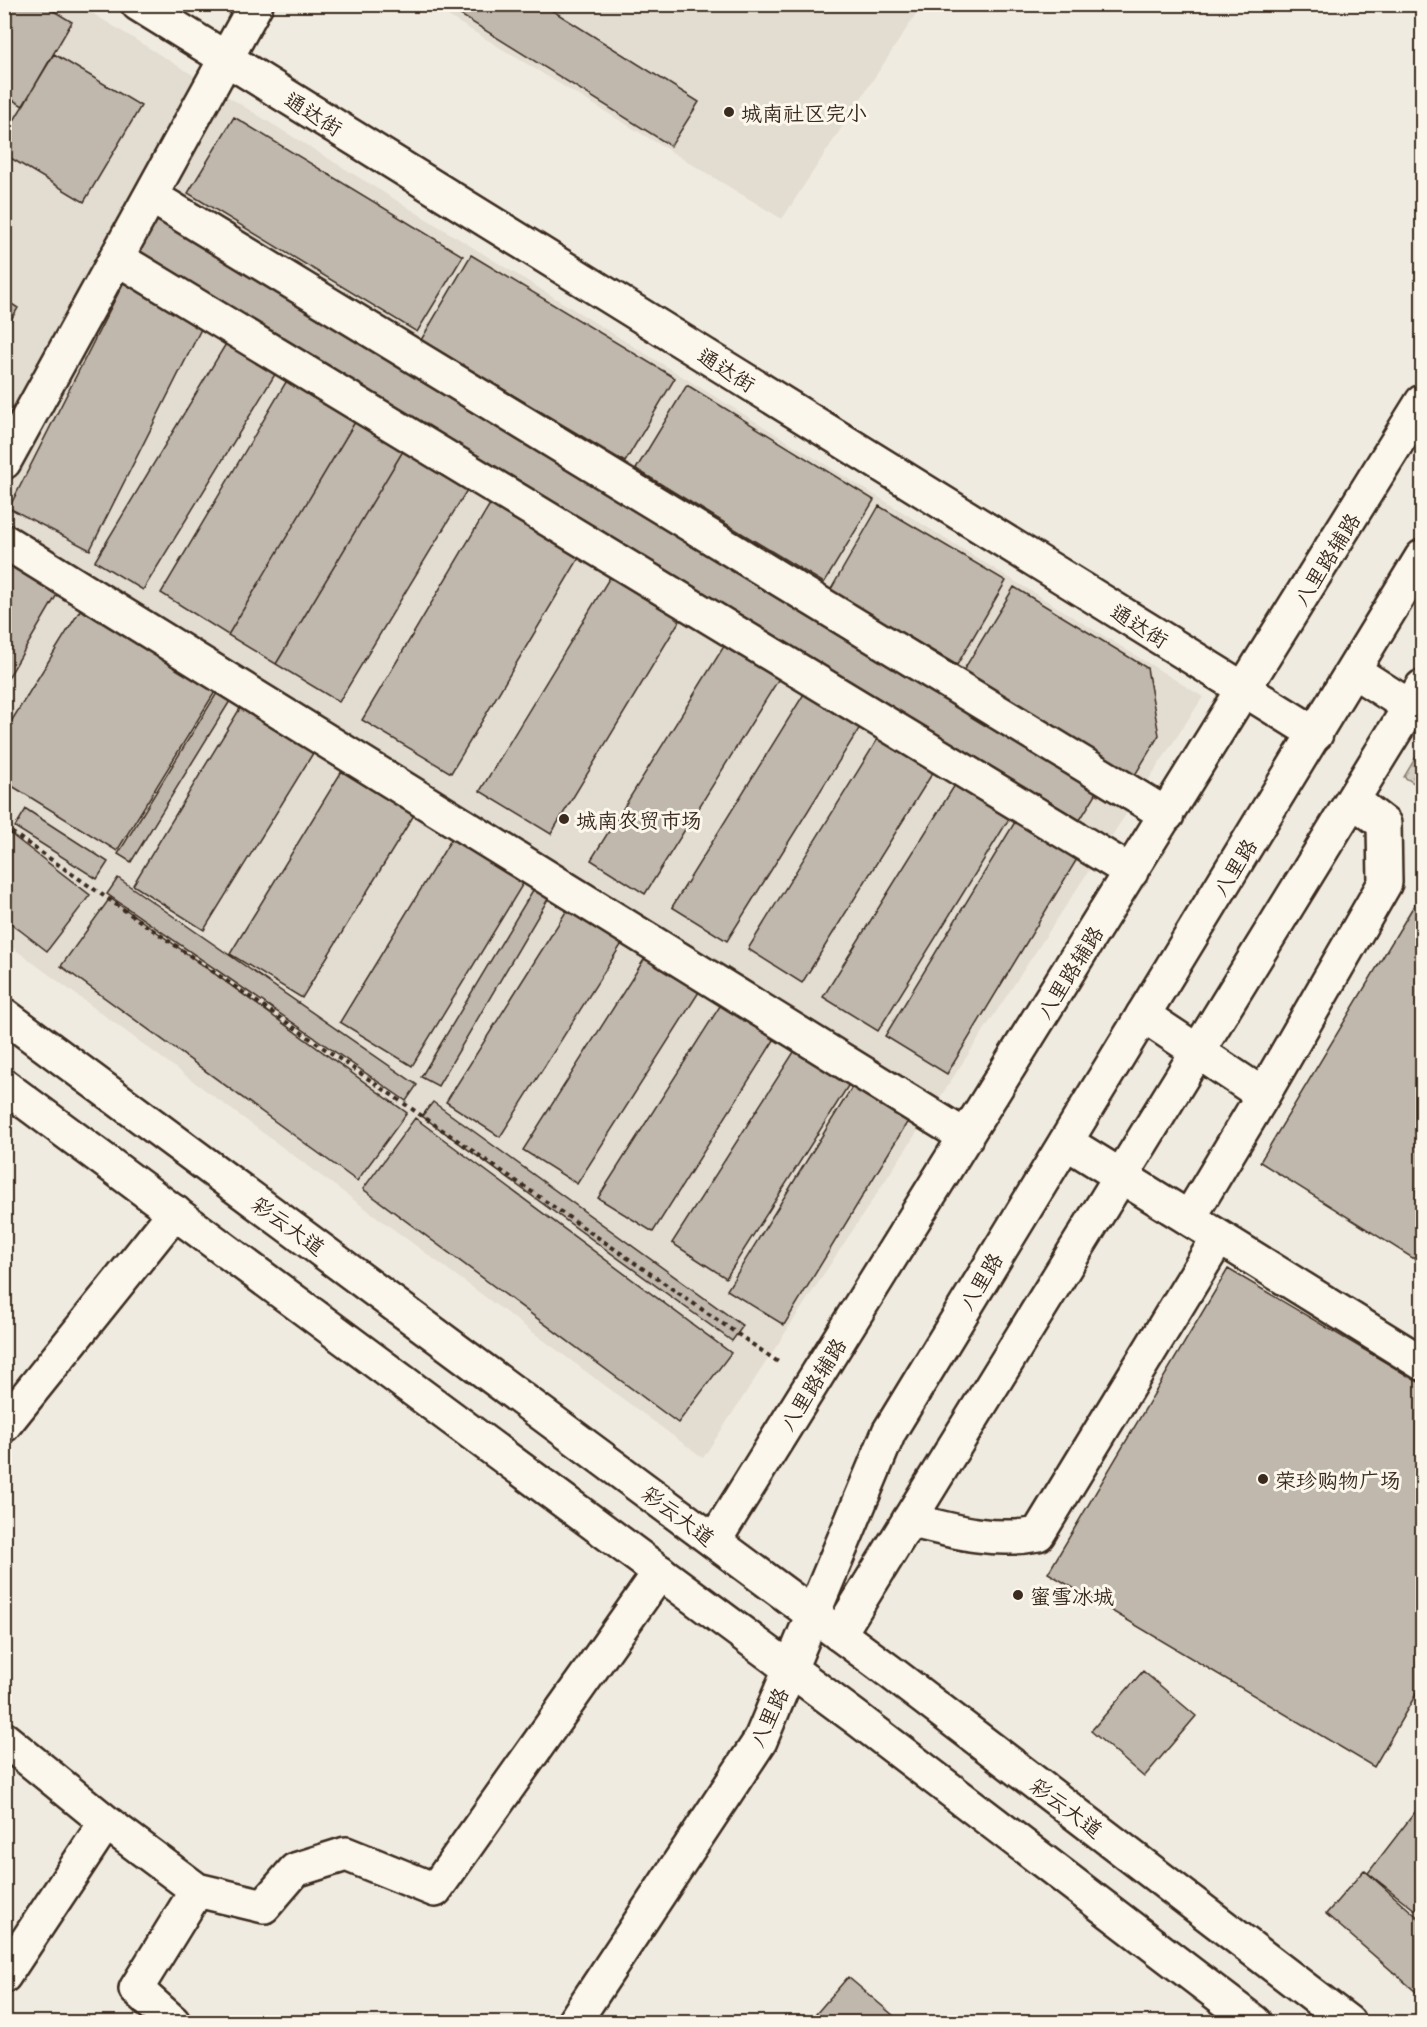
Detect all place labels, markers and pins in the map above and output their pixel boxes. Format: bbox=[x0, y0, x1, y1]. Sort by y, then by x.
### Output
place label: 城南社区完小 bbox=[741, 99, 867, 126]
marker: 城南社区完小 bbox=[722, 105, 736, 119]
place label: 城南农贸市场 bbox=[576, 806, 702, 833]
marker: 城南农贸市场 bbox=[557, 812, 571, 826]
place label: 荣珍购物广场 bbox=[1275, 1466, 1401, 1493]
marker: 荣珍购物广场 bbox=[1256, 1472, 1270, 1486]
place label: 蜜雪冰城 bbox=[1030, 1582, 1114, 1609]
marker: 蜜雪冰城 bbox=[1011, 1588, 1025, 1602]

